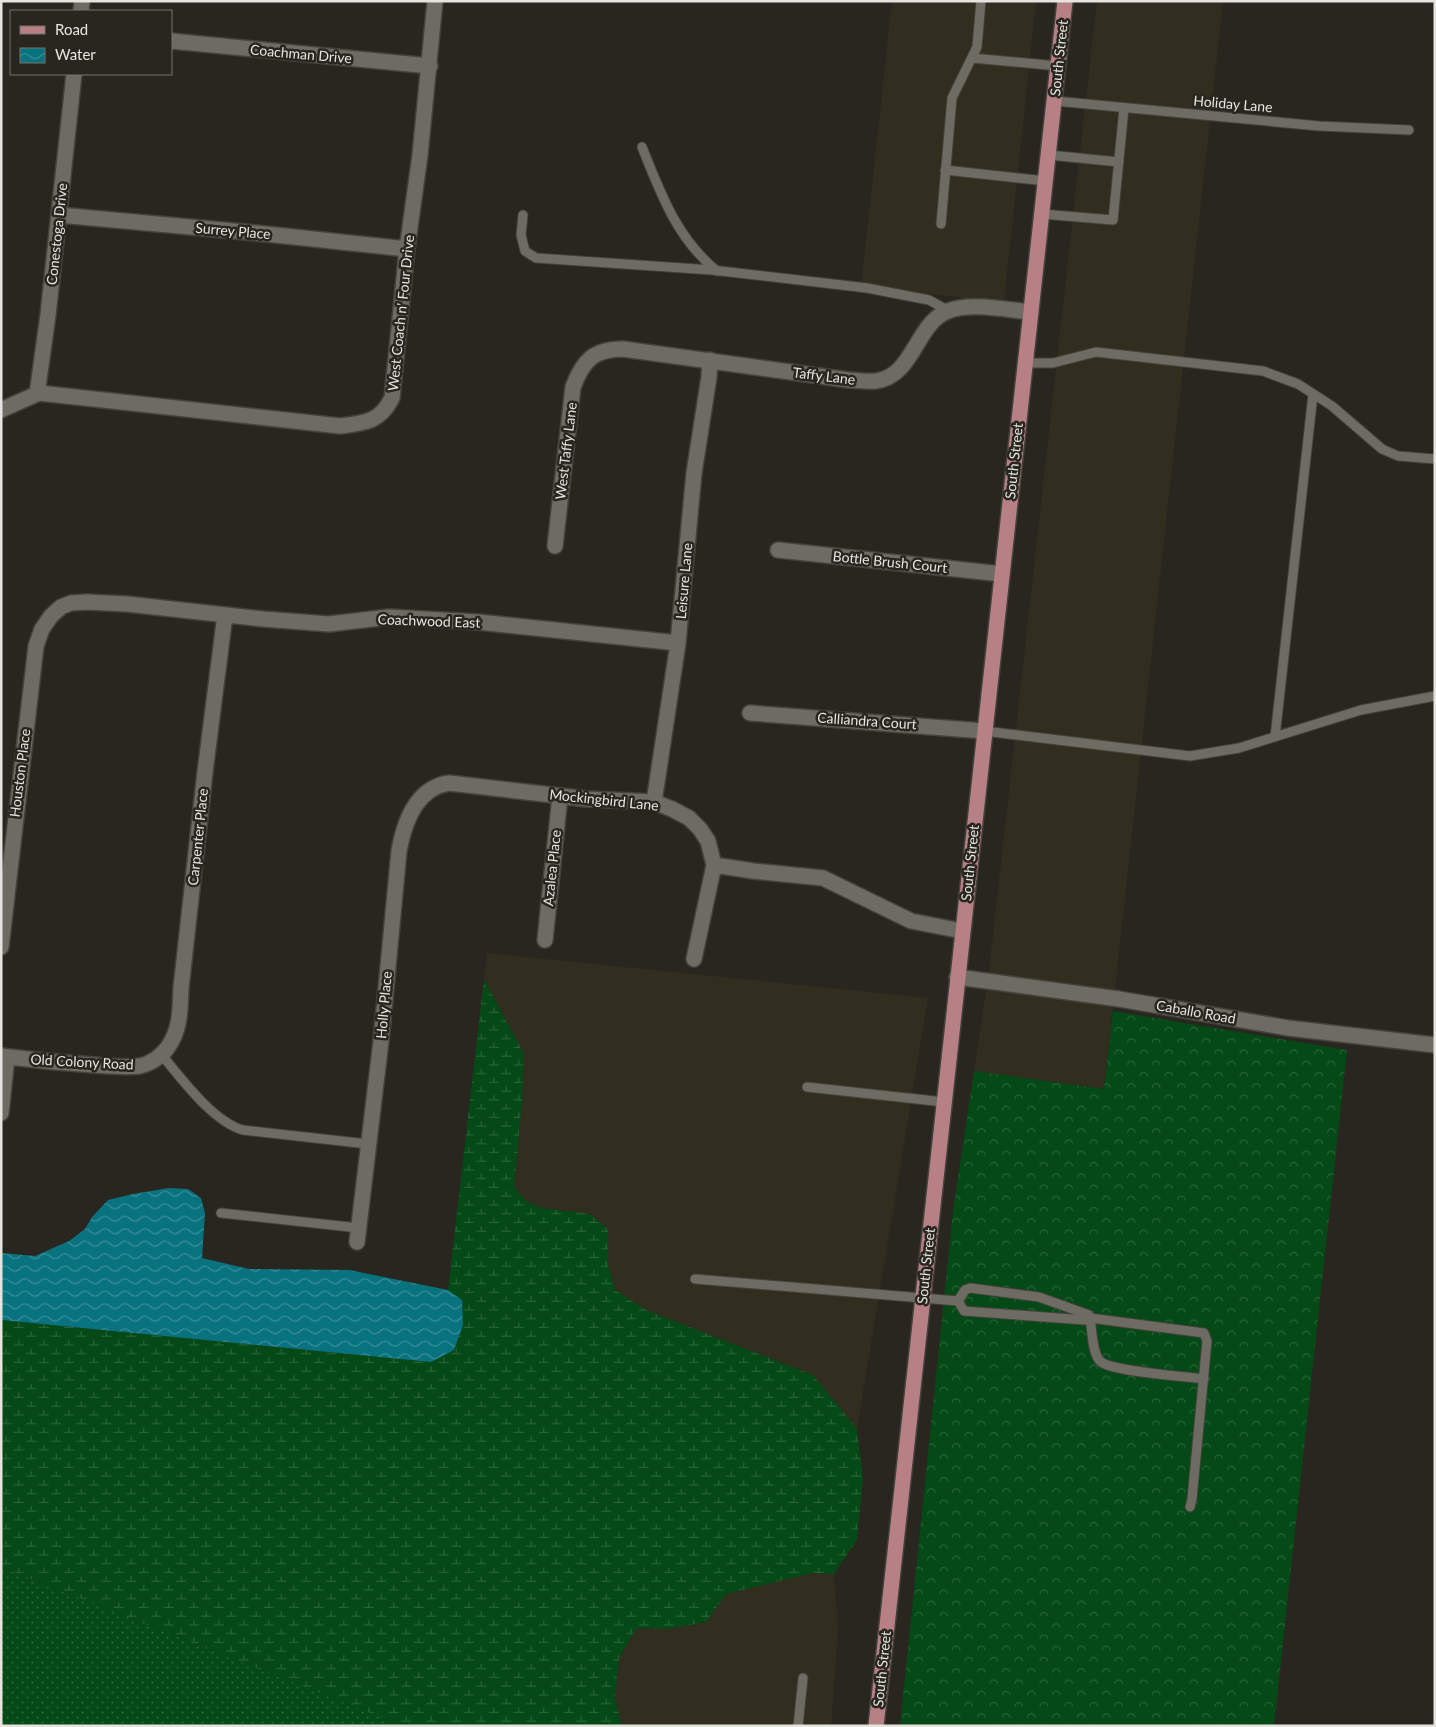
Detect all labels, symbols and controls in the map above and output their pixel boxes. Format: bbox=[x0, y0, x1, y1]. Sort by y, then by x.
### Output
legend bbox=[10, 10, 172, 75]
street label: South Street bbox=[1046, 19, 1071, 97]
text: Road bbox=[55, 20, 88, 38]
street label: Coachman Drive bbox=[250, 41, 353, 66]
text: Water bbox=[55, 45, 96, 63]
street label: Holiday Lane bbox=[1193, 92, 1273, 115]
street label: Conestoga Drive bbox=[43, 182, 70, 286]
street label: Surrey Place bbox=[195, 219, 271, 242]
street label: West Coach n' Four Drive bbox=[384, 234, 417, 392]
street label: Taffy Lane bbox=[792, 363, 856, 388]
street label: West Taffy Lane bbox=[551, 401, 580, 501]
street label: South Street bbox=[1001, 422, 1026, 500]
street label: Leisure Lane bbox=[672, 542, 695, 620]
street label: Bottle Brush Court bbox=[832, 547, 948, 576]
street label: Coachwood East bbox=[377, 610, 481, 631]
street label: Calliandra Court bbox=[817, 709, 917, 732]
street label: Houston Place bbox=[6, 728, 33, 818]
street label: Mockingbird Lane bbox=[549, 785, 660, 814]
street label: Carpenter Place bbox=[184, 787, 211, 886]
street label: South Street bbox=[957, 824, 982, 902]
street label: Azalea Place bbox=[539, 829, 564, 907]
street label: Holly Place bbox=[372, 970, 395, 1040]
street label: Caballo Road bbox=[1155, 996, 1237, 1027]
street label: Old Colony Road bbox=[30, 1050, 134, 1073]
street label: South Street bbox=[913, 1227, 938, 1305]
street label: South Street bbox=[869, 1630, 894, 1708]

